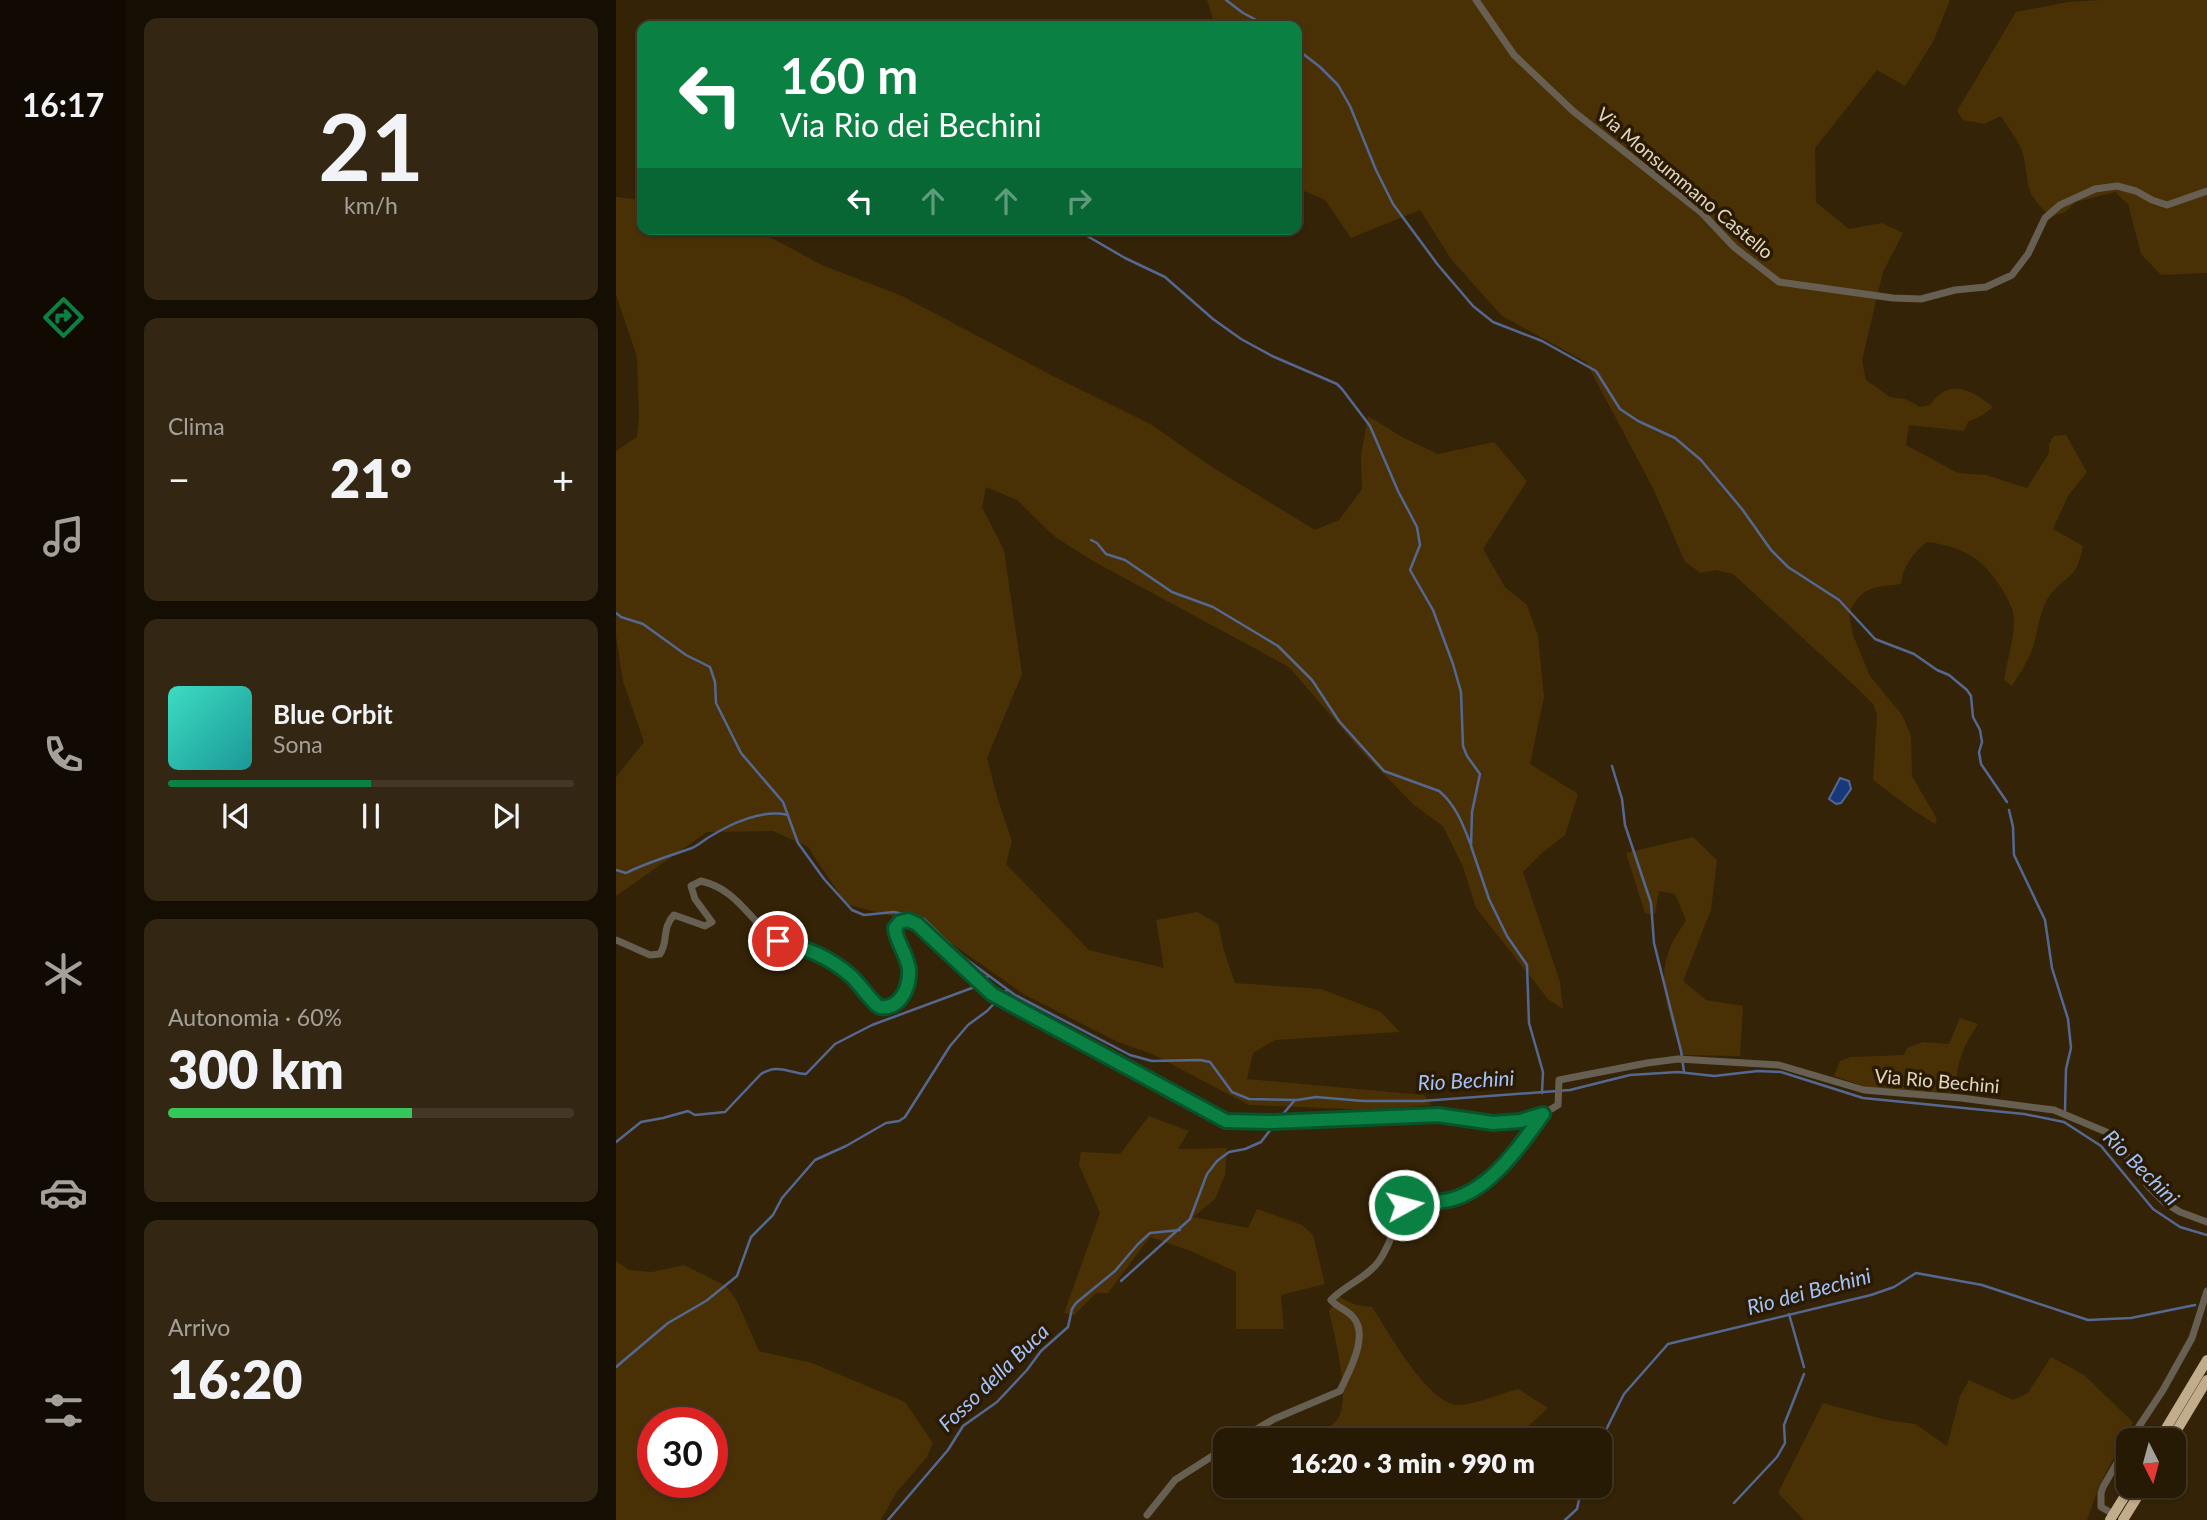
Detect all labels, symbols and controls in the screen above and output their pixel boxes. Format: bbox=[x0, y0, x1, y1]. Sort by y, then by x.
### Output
text: 160 m bbox=[780, 46, 918, 104]
icon: left bbox=[665, 49, 756, 140]
text: 16:17 bbox=[22, 85, 104, 124]
text: 21 bbox=[318, 91, 424, 200]
street label: Via Monsummano Castello bbox=[1592, 102, 1778, 263]
text: Via Rio dei Bechini bbox=[780, 105, 1042, 144]
icon: left bbox=[841, 182, 879, 220]
icon: ahead bbox=[914, 182, 952, 220]
icon: ahead bbox=[987, 182, 1025, 220]
icon: right bbox=[1060, 182, 1098, 220]
text: km/h bbox=[344, 191, 398, 219]
icon: directions bbox=[39, 293, 88, 342]
text: Clima bbox=[168, 412, 225, 440]
text: 21° bbox=[330, 447, 412, 509]
text: − bbox=[168, 456, 190, 502]
text: + bbox=[552, 456, 574, 502]
icon: music bbox=[39, 512, 88, 561]
text: Blue Orbit bbox=[273, 698, 393, 730]
icon: phone bbox=[39, 730, 88, 779]
text: Sona bbox=[273, 730, 323, 758]
icon: previous bbox=[217, 797, 255, 835]
icon: pause bbox=[352, 797, 390, 835]
icon: next bbox=[487, 797, 525, 835]
pin bbox=[748, 911, 808, 971]
icon: arrive bbox=[759, 922, 797, 960]
icon: climate bbox=[39, 949, 88, 998]
text: Autonomia · 60% bbox=[168, 1003, 342, 1031]
text: 300 km bbox=[168, 1038, 344, 1100]
water label: Rio Bechini bbox=[1417, 1064, 1515, 1095]
street label: Via Rio Bechini bbox=[1874, 1064, 2000, 1097]
water label: Rio Bechini bbox=[2099, 1124, 2185, 1210]
icon: car bbox=[39, 1168, 88, 1217]
position arrow bbox=[1367, 1168, 1441, 1242]
water label: Rio dei Bechini bbox=[1744, 1262, 1874, 1319]
text: Arrivo bbox=[168, 1313, 230, 1341]
water label: Fosso della Buca bbox=[933, 1318, 1053, 1436]
text: 16:20 bbox=[168, 1348, 302, 1410]
icon: filters bbox=[39, 1386, 88, 1435]
speed limit sign: 30 bbox=[637, 1407, 728, 1498]
north arrow bbox=[2116, 1428, 2186, 1498]
map controls bbox=[2116, 1428, 2186, 1498]
text: 16:20 · 3 min · 990 m bbox=[1290, 1447, 1535, 1479]

